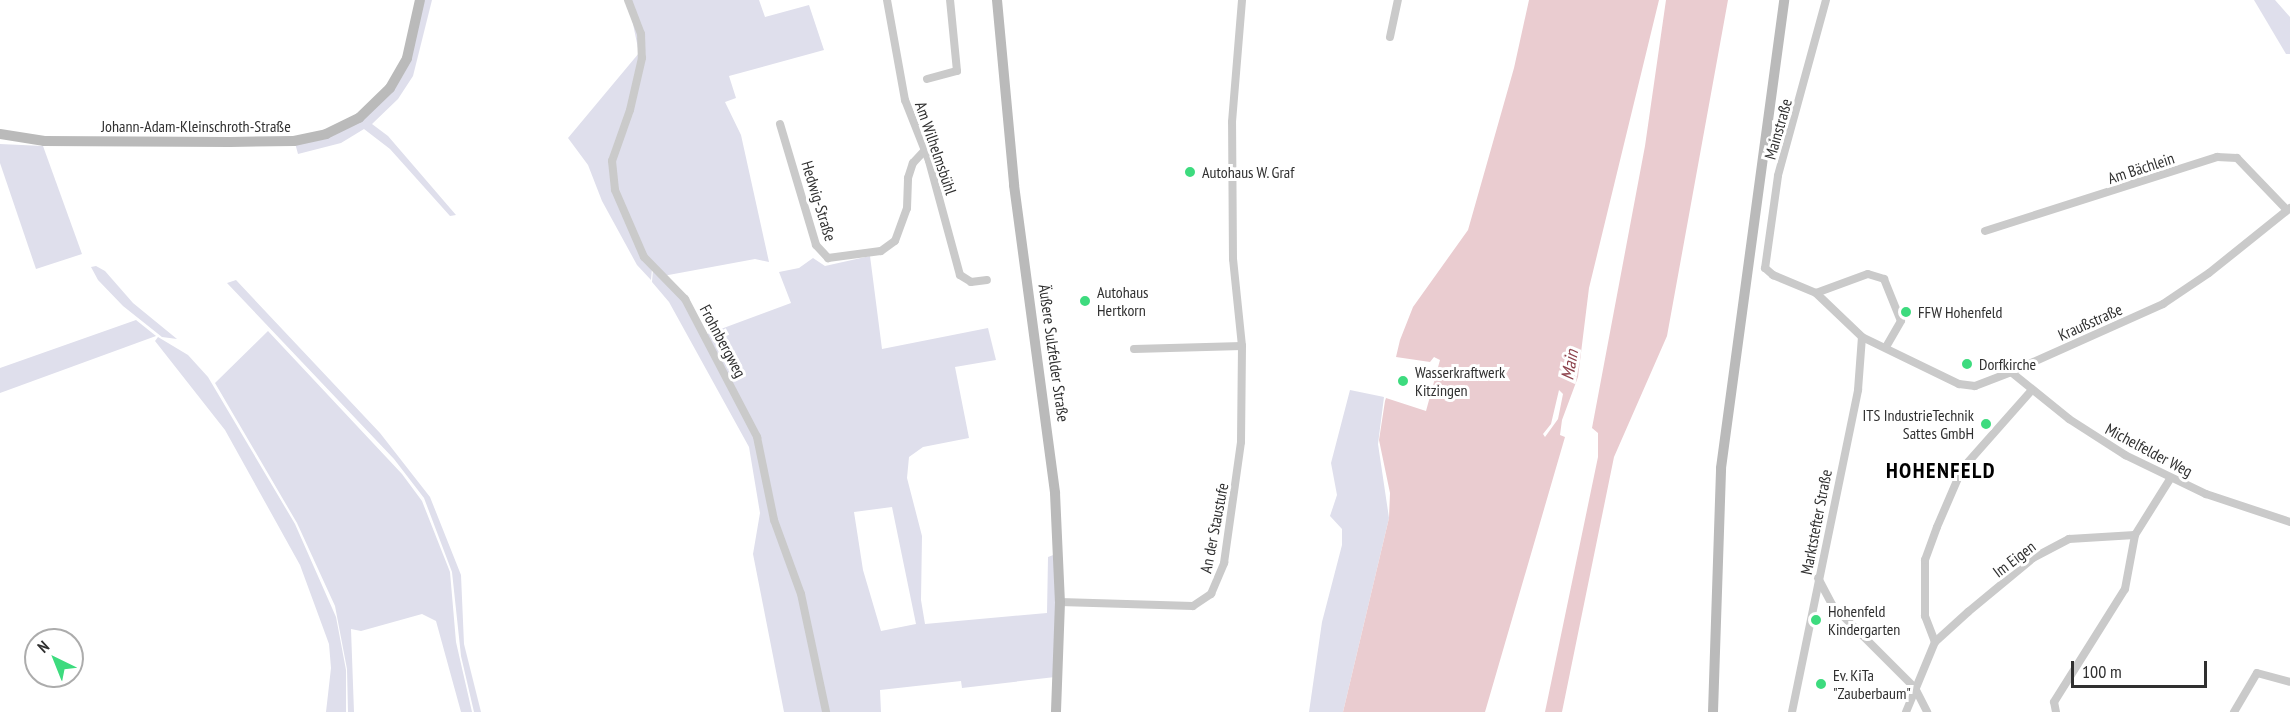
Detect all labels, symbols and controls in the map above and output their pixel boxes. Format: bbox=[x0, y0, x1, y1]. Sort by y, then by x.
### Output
street label: Mainstraße bbox=[1760, 97, 1796, 161]
street label: Am Wilhelmsbühl bbox=[911, 99, 961, 197]
street label: Johann-Adam-Kleinschroth-Straße bbox=[101, 116, 291, 136]
street label: Am Bächlein bbox=[2105, 148, 2177, 188]
street label: Hedwig-Straße bbox=[798, 158, 840, 244]
place label: Autohaus W. Graf bbox=[1202, 162, 1296, 182]
marker: Autohaus W. Graf bbox=[1183, 165, 1197, 179]
place label: Autohaus Hertkorn bbox=[1097, 282, 1148, 320]
street label: Äußere Sulzfelder Straße bbox=[1035, 283, 1073, 423]
marker: Autohaus Hertkorn bbox=[1078, 294, 1092, 308]
street label: Kraußstraße bbox=[2055, 299, 2125, 345]
street label: Frohnbergweg bbox=[696, 301, 750, 381]
place label: FFW Hohenfeld bbox=[1918, 302, 2003, 322]
marker: FFW Hohenfeld bbox=[1899, 305, 1913, 319]
water label: Main bbox=[1557, 348, 1583, 382]
place label: Dorfkirche bbox=[1979, 354, 2036, 374]
marker: Dorfkirche bbox=[1960, 357, 1974, 371]
place label: Wasserkraftwerk Kitzingen bbox=[1415, 362, 1505, 400]
marker: Wasserkraftwerk Kitzingen bbox=[1396, 374, 1410, 388]
place label: ITS IndustrieTechnik Sattes GmbH bbox=[1863, 405, 1974, 443]
marker: ITS IndustrieTechnik Sattes GmbH bbox=[1979, 417, 1993, 431]
street label: Michelfelder Weg bbox=[2102, 419, 2196, 481]
district label: HOHENFELD bbox=[1886, 458, 1996, 484]
street label: Marktstefter Straße bbox=[1796, 468, 1836, 576]
street label: An der Staustufe bbox=[1196, 481, 1232, 575]
street label: Im Eigen bbox=[1989, 537, 2039, 581]
place label: Hohenfeld Kindergarten bbox=[1828, 601, 1900, 639]
marker: Hohenfeld Kindergarten bbox=[1809, 613, 1823, 627]
north arrow bbox=[24, 628, 84, 688]
text: N bbox=[33, 636, 53, 657]
scale bar bbox=[2074, 649, 2210, 687]
text: 100 m bbox=[2082, 660, 2122, 683]
place label: Ev. KiTa "Zauberbaum" bbox=[1833, 665, 1911, 703]
marker: Ev. KiTa "Zauberbaum" bbox=[1814, 677, 1828, 691]

